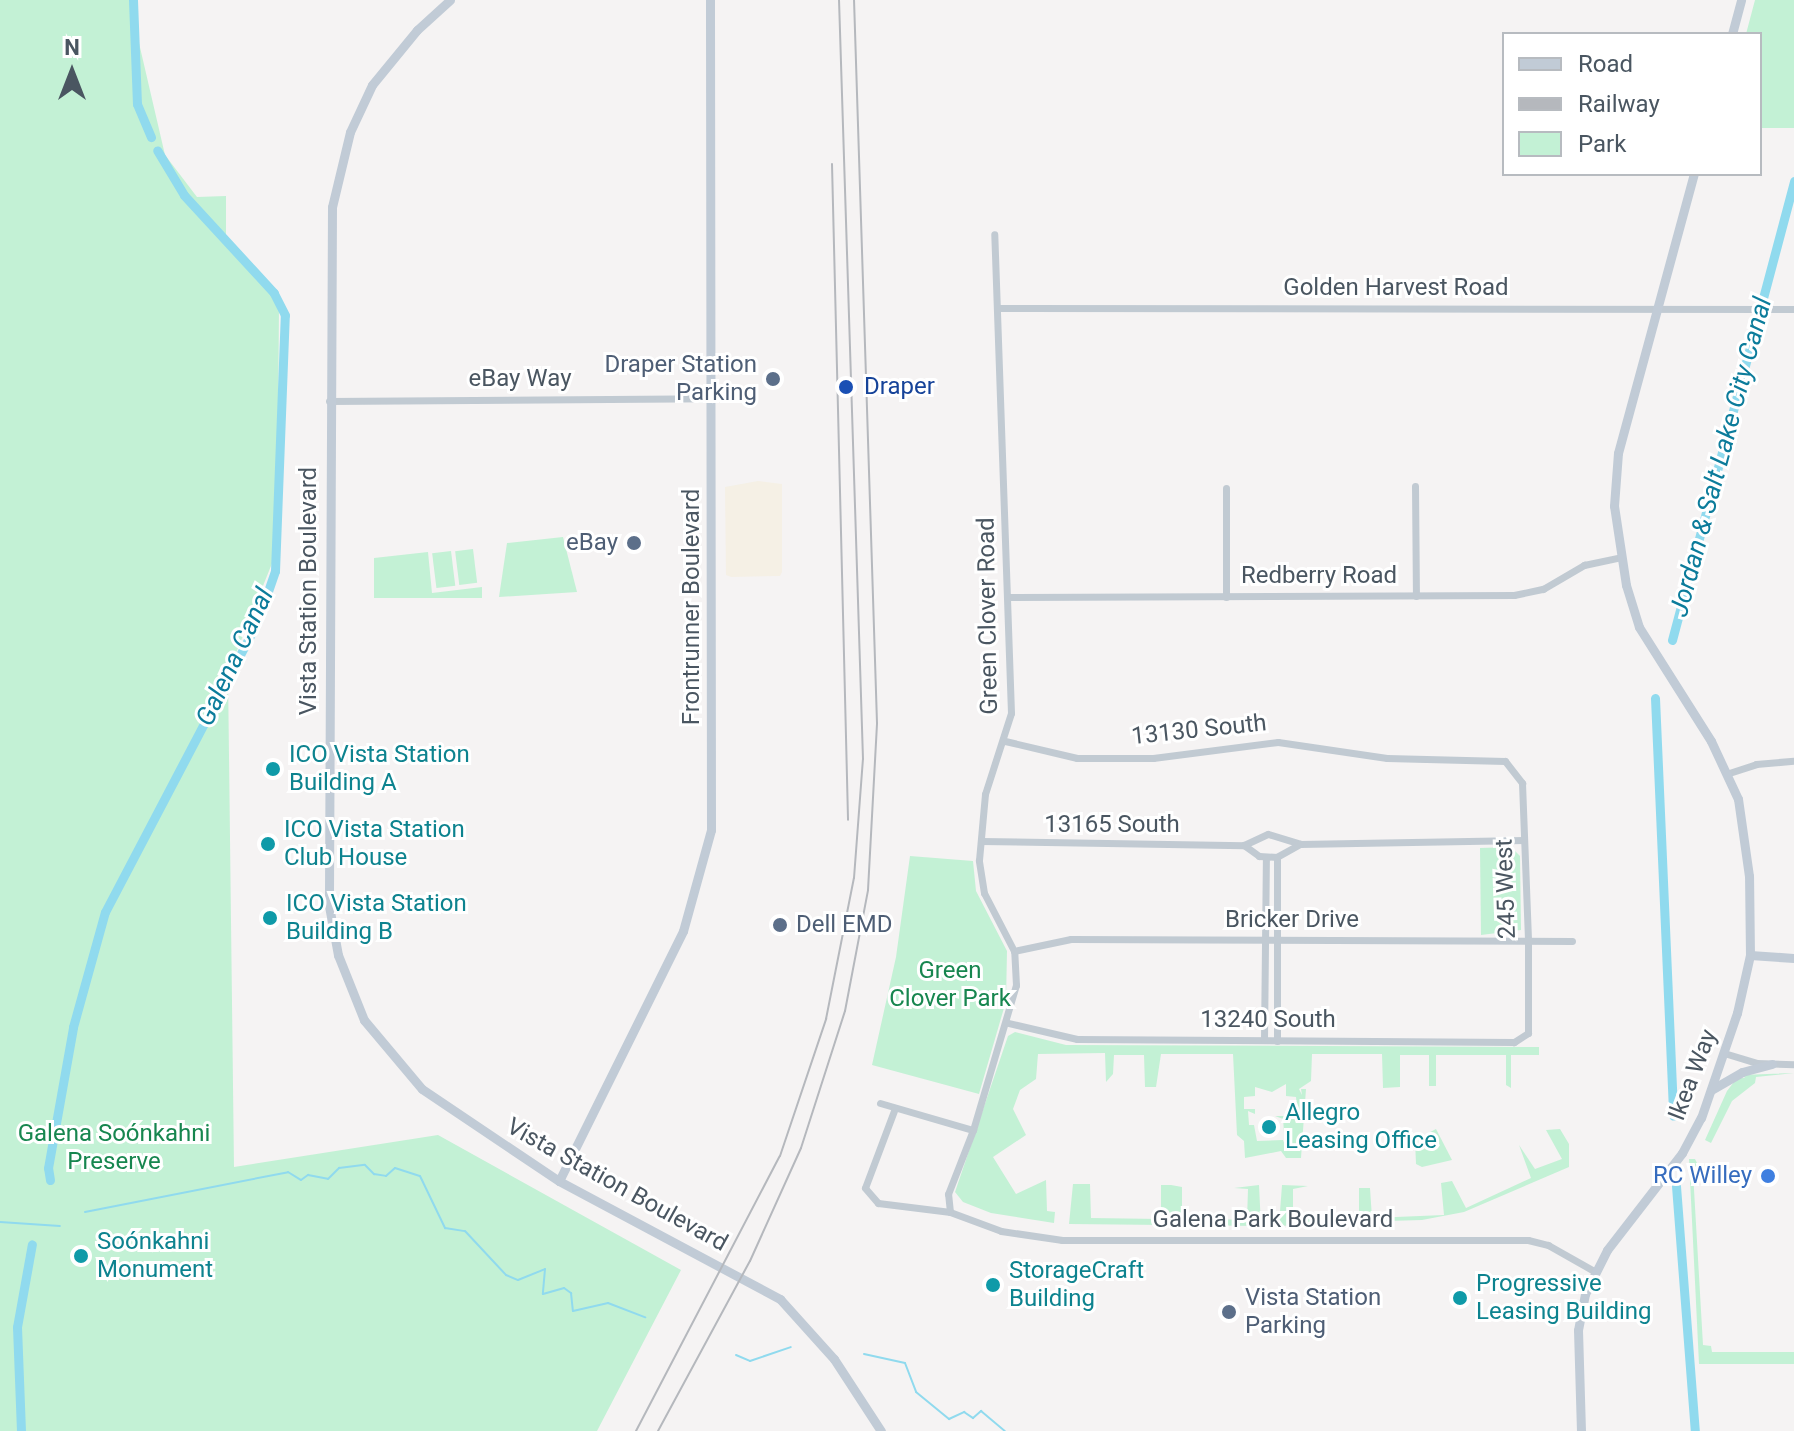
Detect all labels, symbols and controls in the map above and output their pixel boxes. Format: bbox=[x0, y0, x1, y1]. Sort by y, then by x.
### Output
north arrow bbox=[32, 32, 112, 112]
legend bbox=[1502, 32, 1762, 176]
text: N bbox=[64, 35, 80, 60]
text: Road bbox=[1578, 50, 1633, 78]
text: Railway bbox=[1578, 90, 1660, 118]
text: Park bbox=[1578, 130, 1626, 158]
street label: Golden Harvest Road bbox=[1283, 274, 1509, 302]
water label: Jordan & Salt Lake City Canal bbox=[1663, 294, 1779, 620]
place label: Draper Station Parking bbox=[604, 351, 757, 407]
street label: eBay Way bbox=[468, 365, 572, 393]
marker: Draper Station Parking bbox=[764, 370, 782, 388]
place label: Draper bbox=[864, 373, 935, 401]
marker: Draper bbox=[835, 376, 857, 398]
street label: Vista Station Boulevard bbox=[295, 467, 323, 715]
street label: Frontrunner Boulevard bbox=[678, 489, 706, 725]
street label: Green Clover Road bbox=[972, 517, 1004, 715]
place label: eBay bbox=[566, 529, 618, 557]
marker: eBay bbox=[625, 534, 643, 552]
street label: Redberry Road bbox=[1241, 562, 1397, 590]
water label: Galena Canal bbox=[190, 583, 280, 731]
street label: 13130 South bbox=[1130, 709, 1268, 751]
place label: ICO Vista Station Building A bbox=[289, 741, 470, 797]
marker: ICO Vista Station Building A bbox=[264, 760, 282, 778]
street label: 13165 South bbox=[1044, 811, 1180, 839]
place label: ICO Vista Station Club House bbox=[284, 816, 465, 872]
marker: ICO Vista Station Club House bbox=[259, 835, 277, 853]
street label: 245 West bbox=[1490, 838, 1522, 940]
place label: ICO Vista Station Building B bbox=[286, 890, 467, 946]
street label: Bricker Drive bbox=[1225, 906, 1359, 934]
marker: ICO Vista Station Building B bbox=[261, 909, 279, 927]
place label: Dell EMD bbox=[796, 911, 892, 939]
marker: Dell EMD bbox=[771, 916, 789, 934]
park label: Green Clover Park bbox=[889, 957, 1011, 1013]
street label: 13240 South bbox=[1200, 1006, 1336, 1034]
street label: Ikea Way bbox=[1662, 1025, 1724, 1125]
place label: Allegro Leasing Office bbox=[1285, 1099, 1437, 1155]
street label: Vista Station Boulevard bbox=[501, 1112, 733, 1258]
marker: Allegro Leasing Office bbox=[1260, 1118, 1278, 1136]
park label: Galena Soónkahni Preserve bbox=[18, 1120, 210, 1176]
place label: RC Willey bbox=[1653, 1162, 1752, 1190]
marker: RC Willey bbox=[1759, 1167, 1777, 1185]
street label: Galena Park Boulevard bbox=[1153, 1206, 1393, 1234]
place label: Soónkahni Monument bbox=[97, 1228, 213, 1284]
marker: Soónkahni Monument bbox=[72, 1247, 90, 1265]
place label: StorageCraft Building bbox=[1009, 1257, 1144, 1313]
place label: Progressive Leasing Building bbox=[1476, 1270, 1652, 1326]
marker: StorageCraft Building bbox=[984, 1276, 1002, 1294]
place label: Vista Station Parking bbox=[1245, 1284, 1381, 1340]
marker: Progressive Leasing Building bbox=[1451, 1289, 1469, 1307]
marker: Vista Station Parking bbox=[1220, 1303, 1238, 1321]

